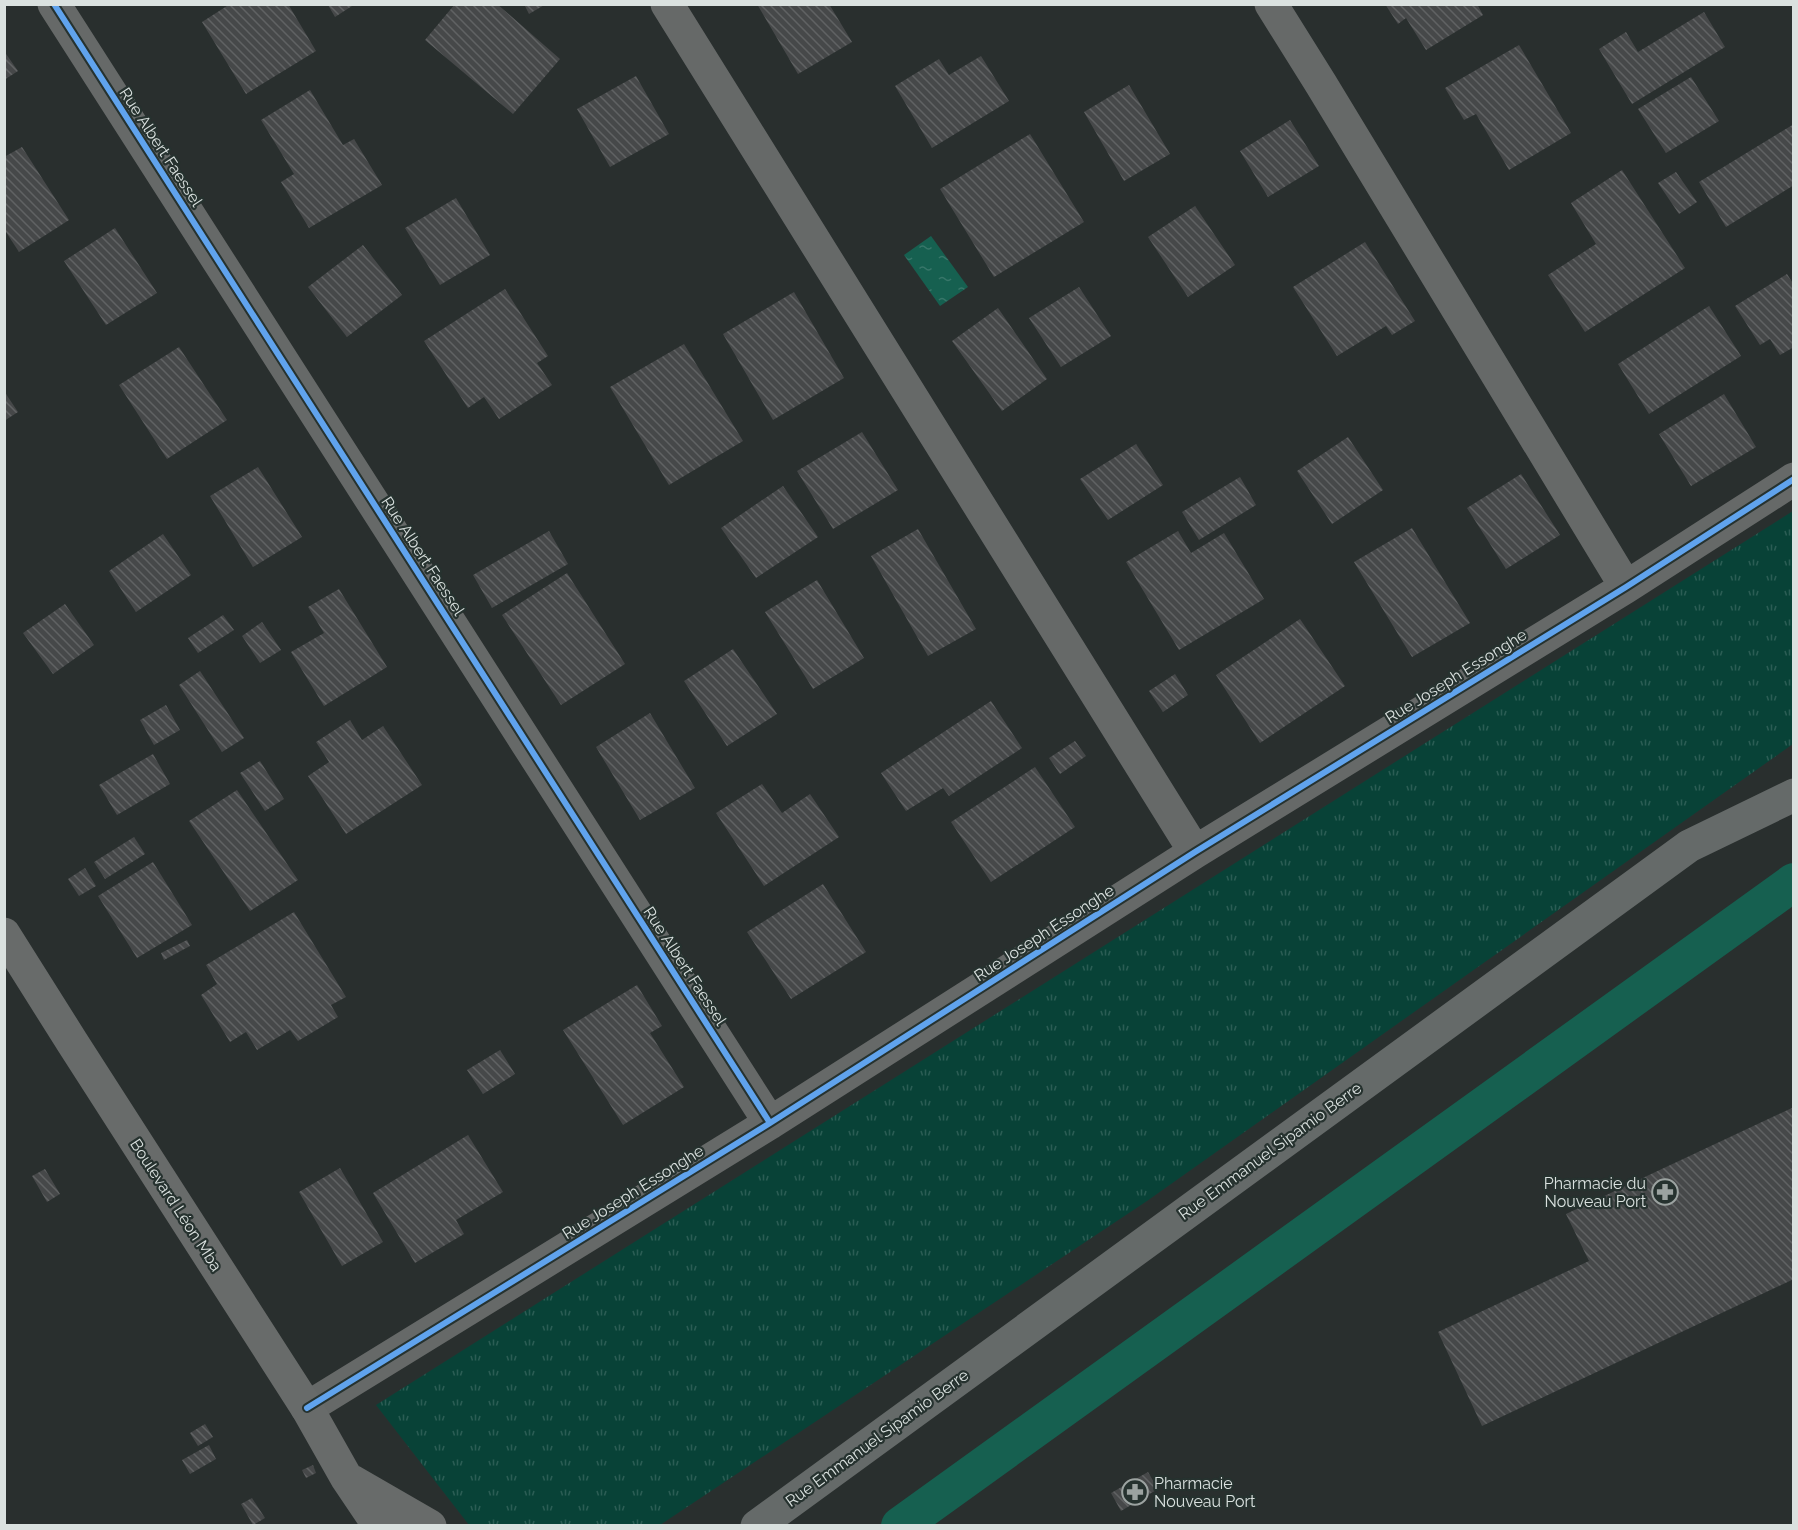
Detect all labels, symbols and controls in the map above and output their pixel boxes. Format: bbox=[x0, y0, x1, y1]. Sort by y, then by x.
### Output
street label: Rue Albert Faessel bbox=[115, 84, 207, 211]
street label: Rue Albert Faessel bbox=[377, 493, 469, 620]
street label: Rue Joseph Essonghe bbox=[1382, 625, 1530, 727]
street label: Rue Joseph Essonghe bbox=[970, 881, 1118, 985]
street label: Rue Albert Faessel bbox=[639, 903, 731, 1030]
street label: Rue Emmanuel Sipamio Berre bbox=[1175, 1078, 1365, 1224]
street label: Boulevard Léon Mba bbox=[126, 1135, 226, 1275]
street label: Rue Joseph Essonghe bbox=[559, 1141, 707, 1243]
place label: Pharmacie du Nouveau Port bbox=[1544, 1174, 1647, 1211]
pharmacy icon: Pharmacie du Nouveau Port bbox=[1650, 1177, 1680, 1207]
street label: Rue Emmanuel Sipamio Berre bbox=[782, 1365, 972, 1511]
place label: Pharmacie Nouveau Port bbox=[1154, 1474, 1256, 1511]
pharmacy icon: Pharmacie Nouveau Port bbox=[1120, 1477, 1150, 1507]

